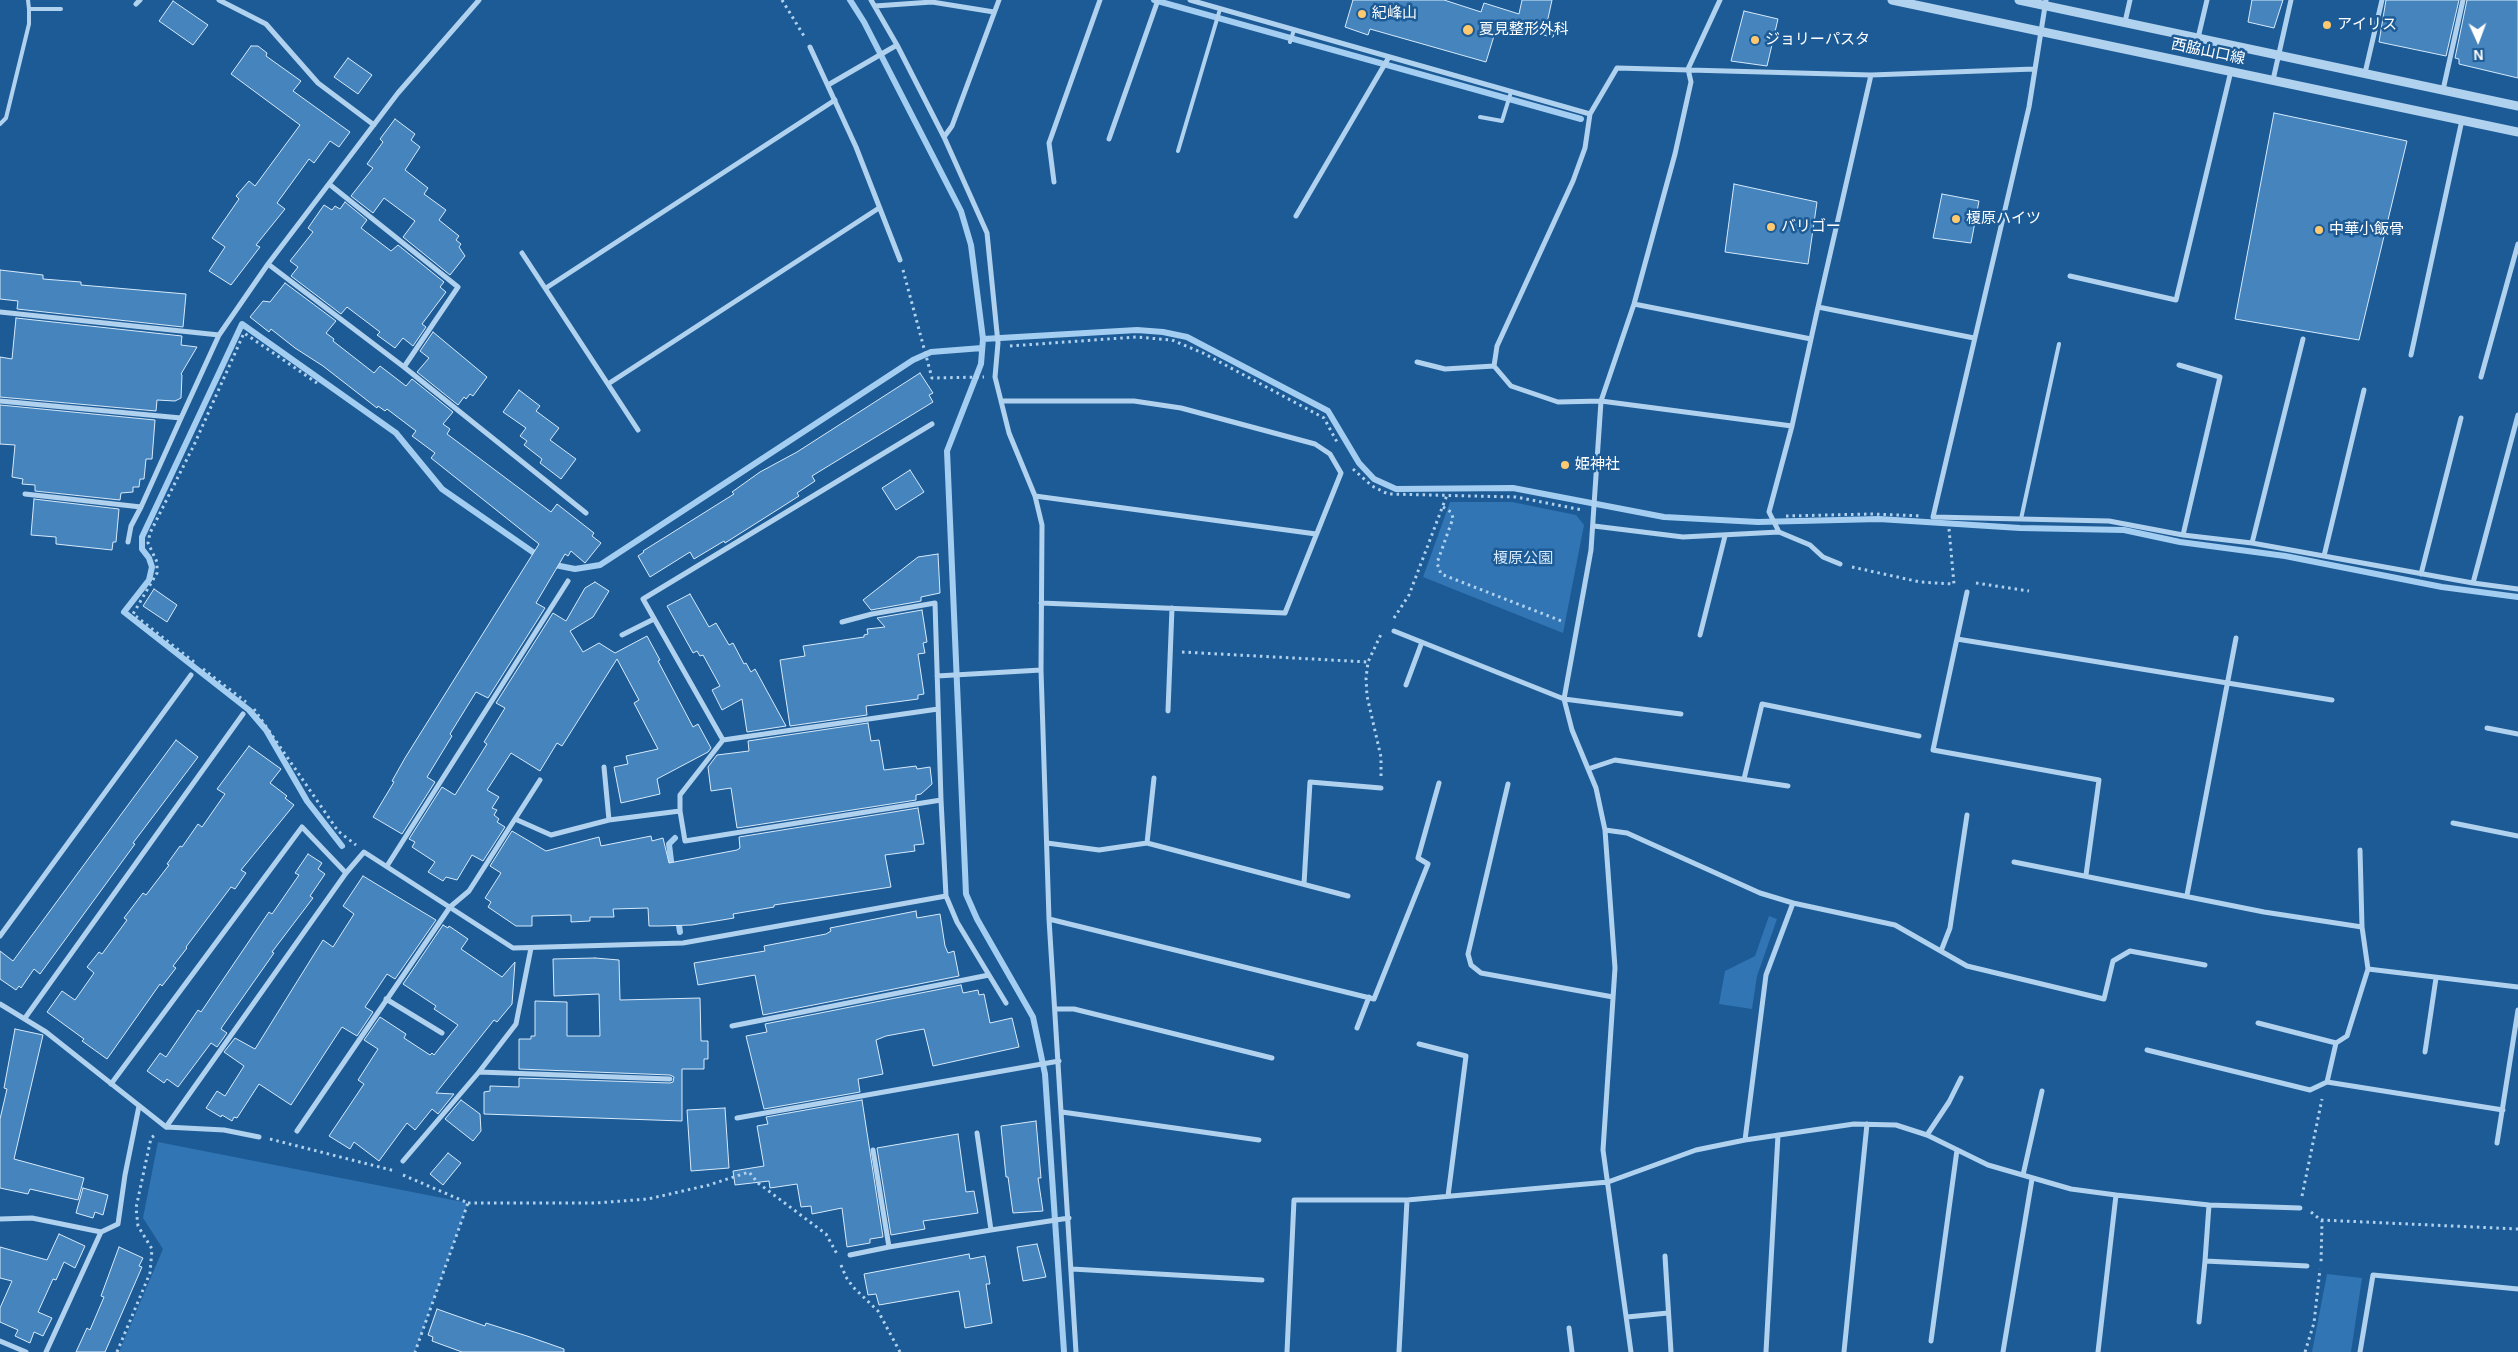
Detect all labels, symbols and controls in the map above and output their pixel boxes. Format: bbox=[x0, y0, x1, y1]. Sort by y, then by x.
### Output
place label: 紀峰山 bbox=[1372, 5, 1417, 23]
marker: 紀峰山 bbox=[1356, 8, 1368, 20]
north arrow bbox=[2453, 15, 2503, 65]
place label: アイリス bbox=[2337, 16, 2397, 34]
marker: アイリス bbox=[2321, 19, 2333, 31]
place label: 夏見整形外科 bbox=[1479, 21, 1569, 39]
marker: 夏見整形外科 bbox=[1461, 23, 1475, 37]
place label: ジョリーパスタ bbox=[1765, 31, 1870, 49]
marker: ジョリーパスタ bbox=[1749, 34, 1761, 46]
street label: 西脇山口線 bbox=[2169, 35, 2247, 69]
text: N bbox=[2473, 47, 2484, 63]
place label: 榎原ハイツ bbox=[1966, 210, 2041, 228]
marker: 榎原ハイツ bbox=[1950, 213, 1962, 225]
place label: バリゴー bbox=[1781, 218, 1841, 236]
marker: バリゴー bbox=[1765, 221, 1777, 233]
place label: 中華小飯骨 bbox=[2329, 221, 2404, 239]
marker: 中華小飯骨 bbox=[2313, 224, 2325, 236]
place label: 姫神社 bbox=[1575, 456, 1620, 474]
marker: 姫神社 bbox=[1559, 459, 1571, 471]
park label: 榎原公園 bbox=[1493, 550, 1553, 568]

